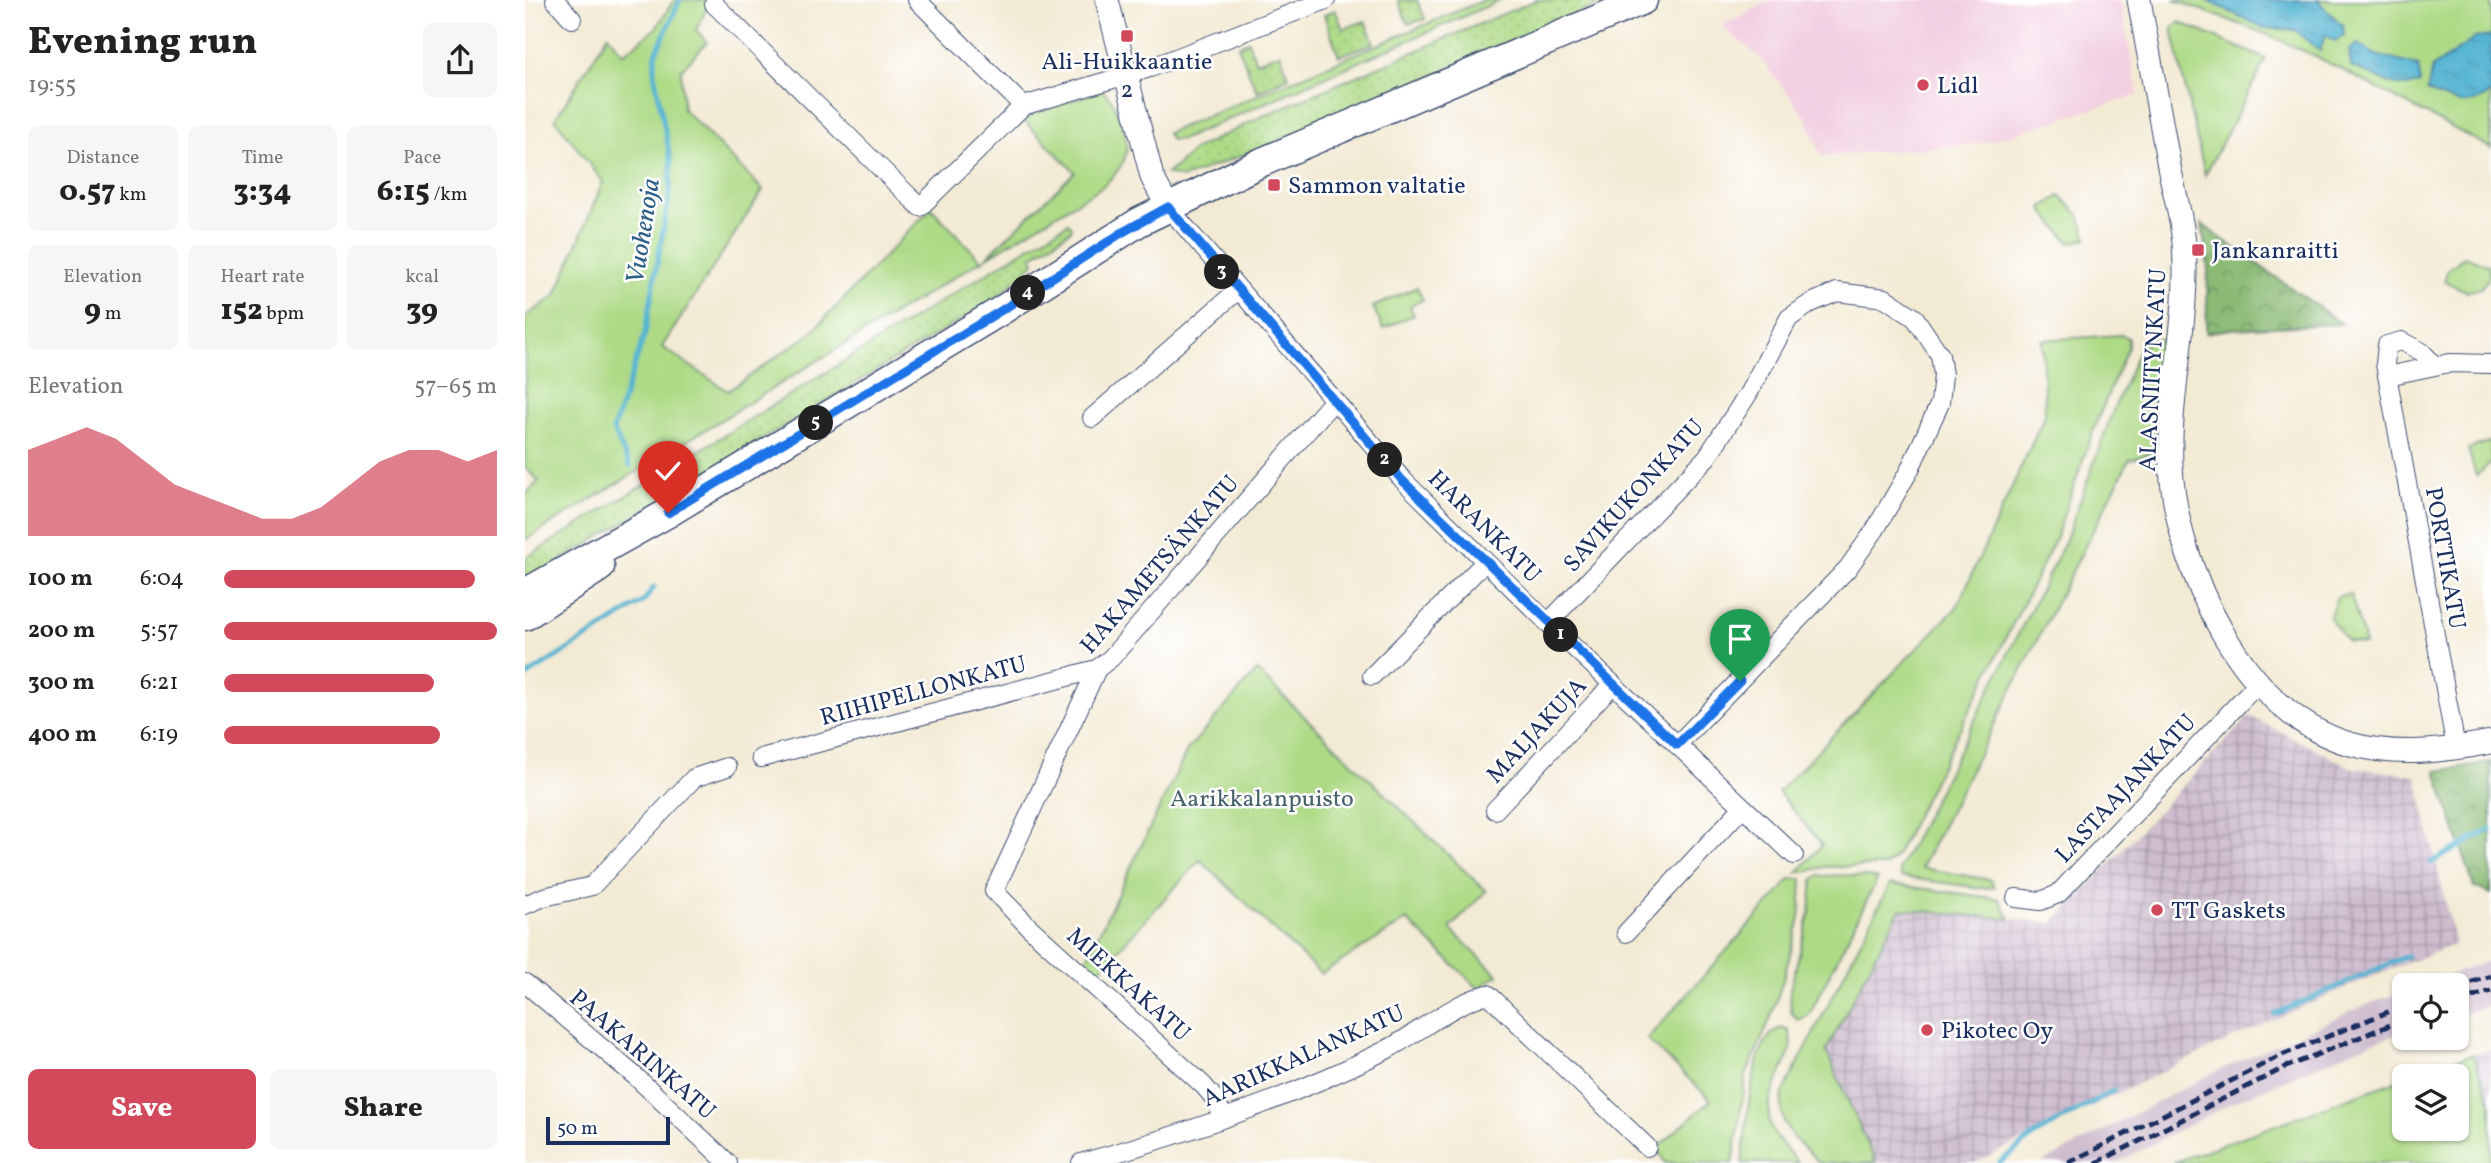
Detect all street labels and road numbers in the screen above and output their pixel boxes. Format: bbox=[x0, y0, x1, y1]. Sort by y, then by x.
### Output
street label: ALASNIITYNKATU bbox=[2132, 268, 2176, 473]
street label: SAVIKUKONKATU bbox=[1556, 412, 1713, 581]
street label: HARANKATU bbox=[1419, 463, 1548, 592]
street label: HAKAMETSÄNKATU bbox=[1073, 468, 1248, 662]
street label: PORTTIKATU bbox=[2415, 485, 2473, 632]
street label: RIIHIPELLONKATU bbox=[817, 648, 1030, 736]
street label: MALJAKUJA bbox=[1479, 671, 1596, 792]
street label: LASTAAJANKATU bbox=[2048, 707, 2205, 872]
street label: MIEKKAKATU bbox=[1058, 921, 1197, 1050]
street label: PAAKARINKATU bbox=[561, 982, 722, 1129]
street label: AARIKKALANKATU bbox=[1197, 997, 1410, 1117]

